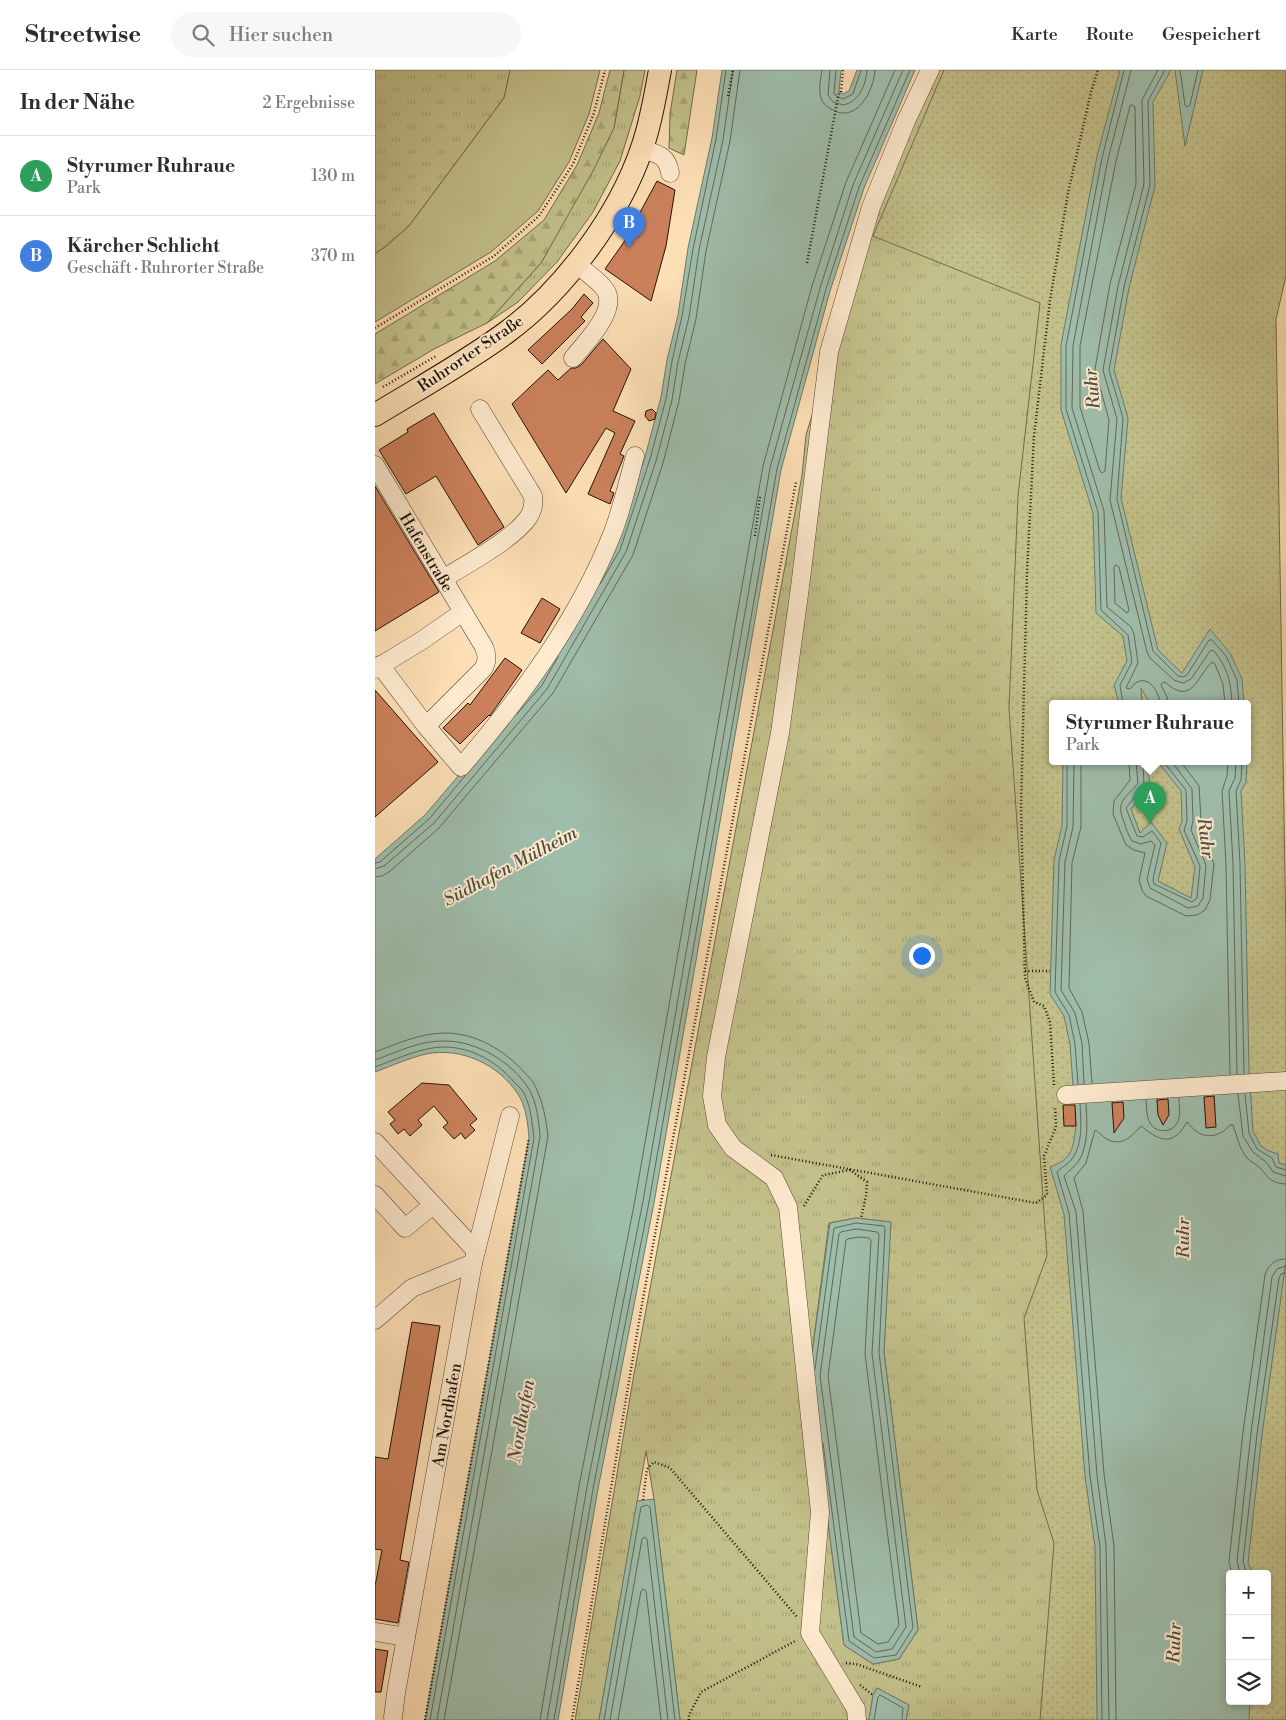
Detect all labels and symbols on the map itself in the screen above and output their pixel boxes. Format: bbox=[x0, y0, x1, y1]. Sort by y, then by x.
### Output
pin: B bbox=[613, 207, 645, 248]
street label: Ruhrorter Straße bbox=[414, 311, 527, 397]
water label: Ruhr bbox=[1079, 367, 1106, 411]
street label: Hafenstraße bbox=[395, 509, 458, 596]
pin: A bbox=[1134, 782, 1166, 823]
water label: Ruhr bbox=[1191, 815, 1219, 860]
water label: Südhafen Mülheim bbox=[439, 821, 582, 912]
your location bbox=[909, 943, 935, 969]
water label: Ruhr bbox=[1172, 1217, 1195, 1259]
street label: Am Nordhafen bbox=[428, 1361, 466, 1470]
water label: Nordhafen bbox=[503, 1377, 540, 1465]
water label: Ruhr bbox=[1162, 1622, 1187, 1665]

